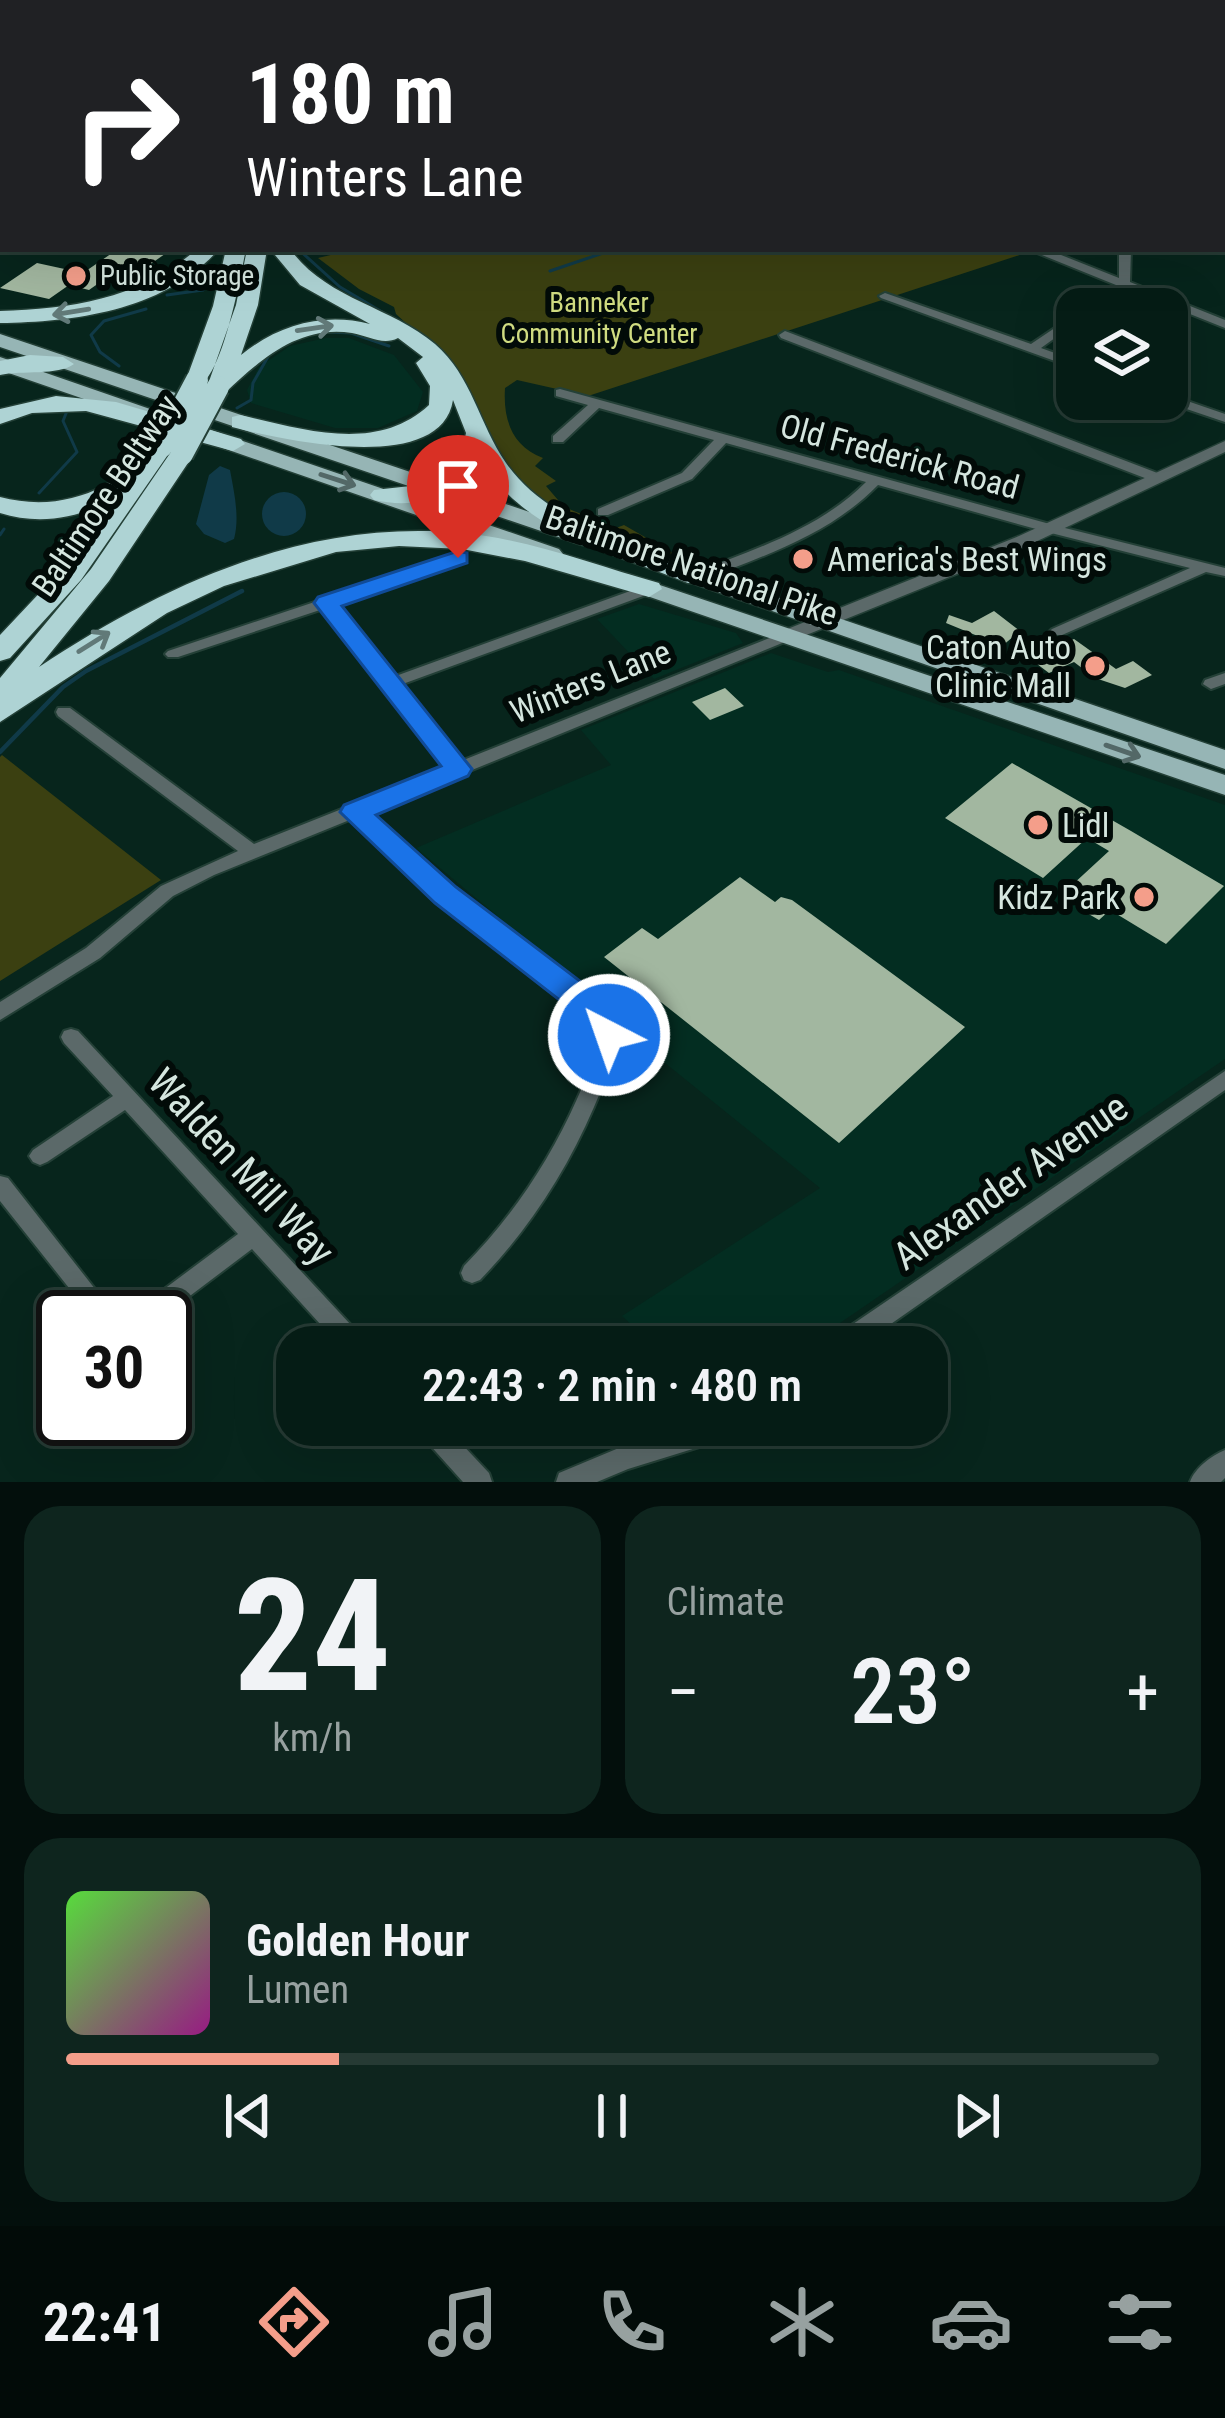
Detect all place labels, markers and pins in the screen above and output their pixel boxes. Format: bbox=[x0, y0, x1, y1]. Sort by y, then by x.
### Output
place label: Public Storage bbox=[100, 260, 254, 292]
marker: Public Storage bbox=[63, 263, 89, 289]
pin bbox=[407, 435, 509, 558]
place label: America's Best Wings bbox=[827, 540, 1107, 579]
marker: America's Best Wings bbox=[790, 546, 816, 572]
place label: Caton Auto Clinic Mall bbox=[926, 628, 1071, 705]
marker: Caton Auto Clinic Mall bbox=[1082, 653, 1108, 679]
place label: Lidl bbox=[1062, 806, 1109, 845]
marker: Lidl bbox=[1025, 812, 1051, 838]
place label: Kidz Park bbox=[997, 878, 1120, 917]
marker: Kidz Park bbox=[1131, 884, 1157, 910]

